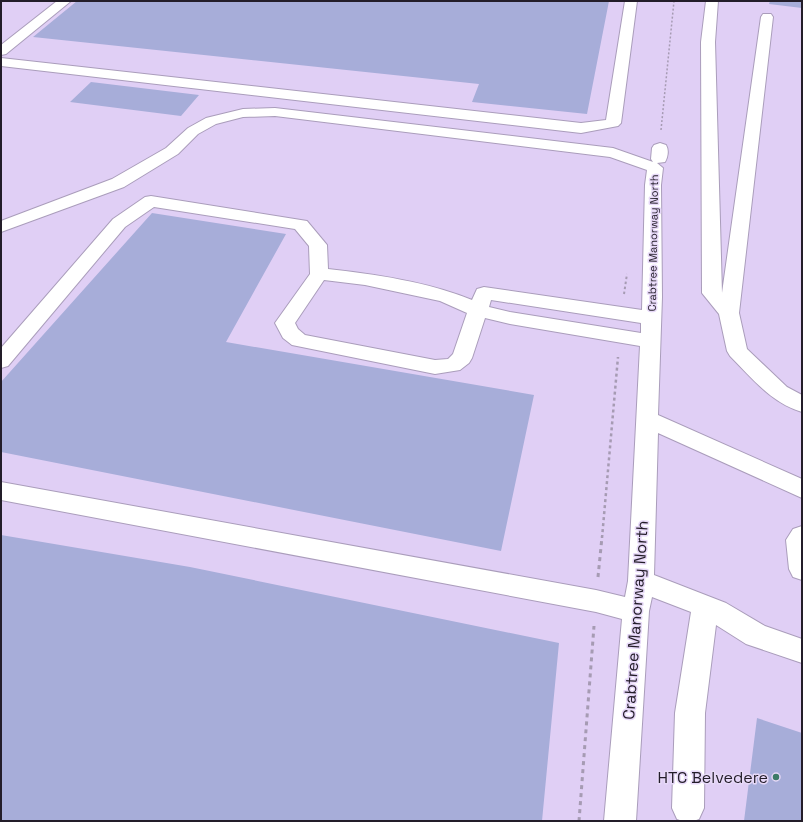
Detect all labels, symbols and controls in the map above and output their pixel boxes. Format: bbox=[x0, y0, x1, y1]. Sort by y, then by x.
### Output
street label: Crabtree Manorway North bbox=[645, 174, 661, 312]
street label: Crabtree Manorway North bbox=[618, 520, 653, 720]
place label: HTC Belvedere bbox=[657, 767, 768, 788]
marker: HTC Belvedere bbox=[771, 772, 781, 782]

